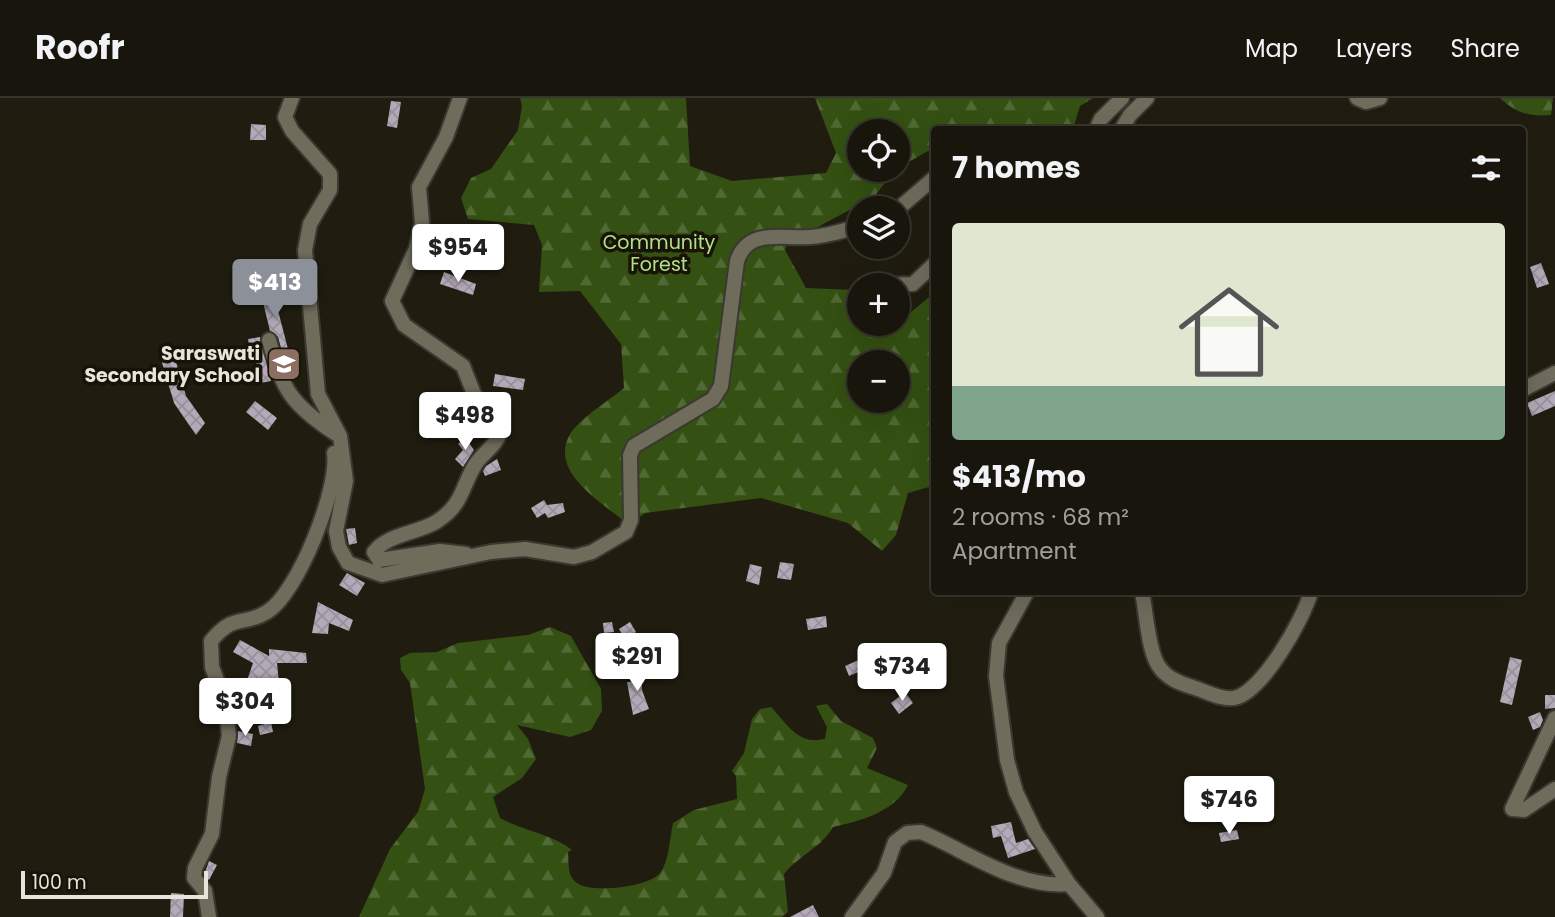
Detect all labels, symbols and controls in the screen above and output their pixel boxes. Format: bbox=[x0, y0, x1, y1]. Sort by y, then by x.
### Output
text: Roofr bbox=[35, 24, 125, 71]
text: Map bbox=[1245, 32, 1298, 65]
text: Layers bbox=[1336, 32, 1412, 65]
text: Share bbox=[1450, 32, 1520, 65]
map controls bbox=[847, 119, 910, 413]
button: locate bbox=[847, 119, 910, 182]
text: 7 homes bbox=[952, 146, 1081, 189]
icon: filters bbox=[1467, 149, 1505, 187]
button: layers bbox=[847, 196, 910, 259]
pin: $954 bbox=[417, 225, 499, 284]
park label: Community Forest bbox=[603, 229, 716, 278]
text: $954 bbox=[428, 231, 488, 263]
pin: $413 bbox=[234, 260, 316, 319]
text: $413 bbox=[248, 266, 302, 298]
icon: home bbox=[1166, 269, 1292, 395]
button: + bbox=[847, 273, 910, 336]
place label: Saraswati Secondary School bbox=[84, 340, 260, 389]
school or university icon: Saraswati Secondary School bbox=[265, 345, 303, 383]
button: − bbox=[847, 350, 910, 413]
pin: $498 bbox=[424, 392, 506, 452]
text: $498 bbox=[435, 399, 495, 431]
text: $413/mo bbox=[952, 455, 1086, 498]
text: 2 rooms · 68 m² bbox=[952, 501, 1129, 533]
text: Apartment bbox=[952, 535, 1077, 567]
pin: $291 bbox=[596, 634, 678, 693]
text: $291 bbox=[611, 640, 663, 672]
pin: $734 bbox=[861, 644, 943, 703]
text: $734 bbox=[874, 650, 930, 682]
pin: $304 bbox=[204, 678, 286, 738]
text: $304 bbox=[215, 685, 275, 717]
pin: $746 bbox=[1188, 776, 1270, 836]
text: $746 bbox=[1200, 783, 1258, 815]
scale bar bbox=[21, 868, 208, 900]
text: 100 m bbox=[32, 869, 87, 896]

